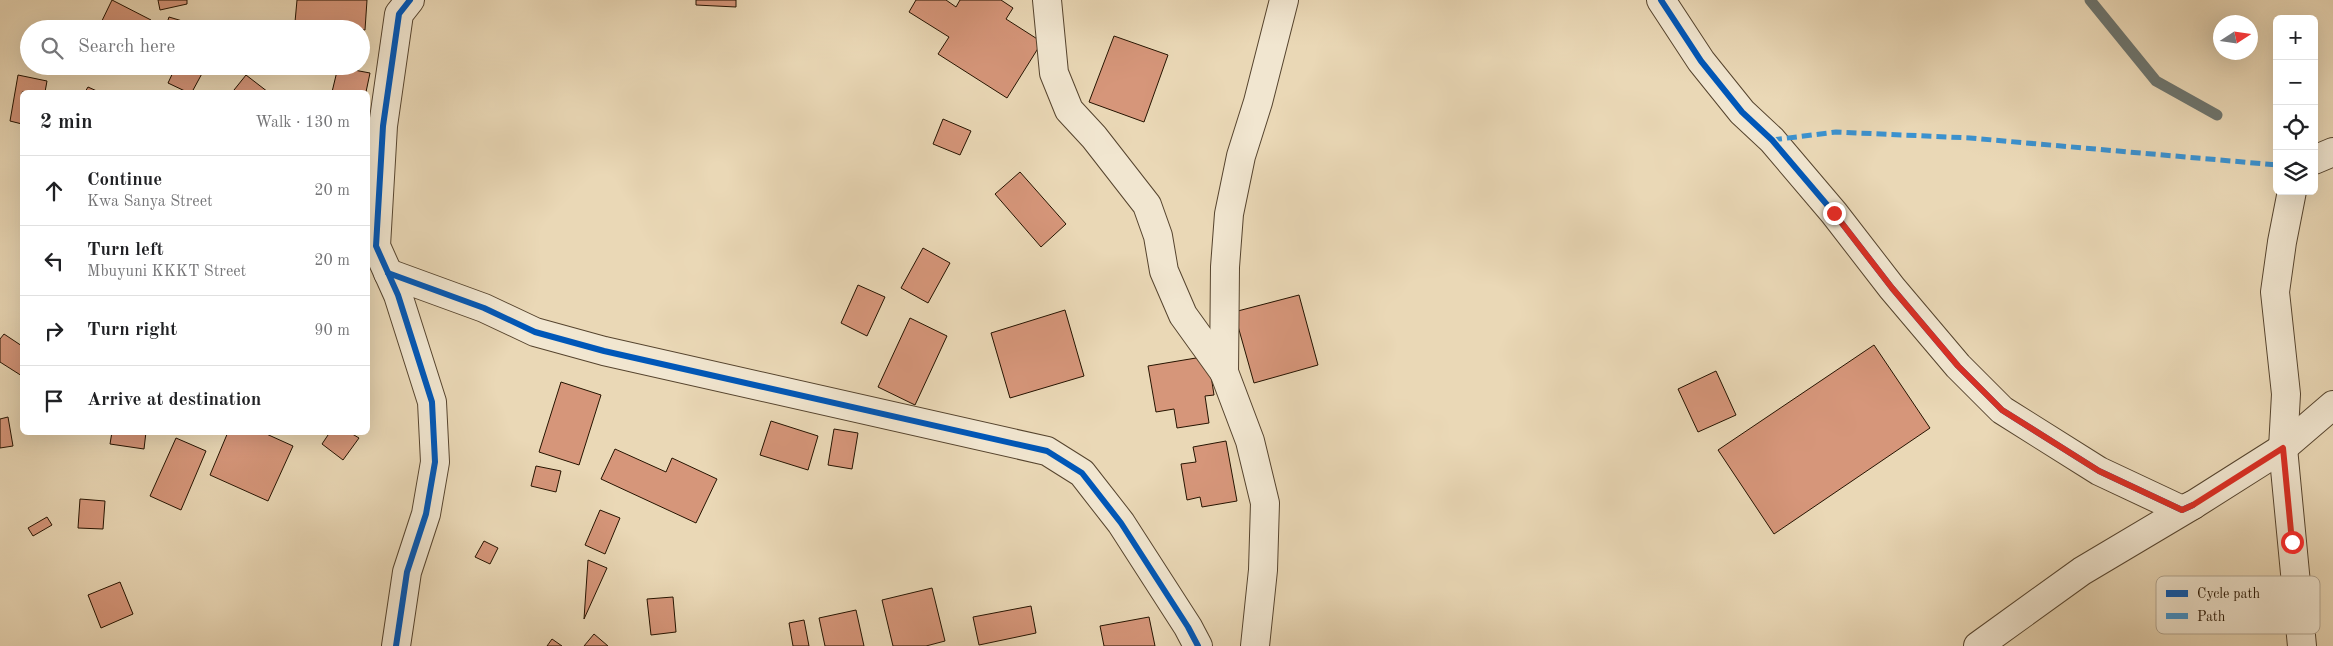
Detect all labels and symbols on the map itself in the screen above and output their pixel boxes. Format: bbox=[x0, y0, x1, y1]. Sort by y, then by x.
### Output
north arrow bbox=[2213, 15, 2258, 60]
route end bbox=[1823, 202, 1846, 225]
route start bbox=[2281, 531, 2304, 554]
legend bbox=[2156, 576, 2320, 634]
text: Cycle path bbox=[2197, 587, 2260, 601]
text: Path bbox=[2197, 610, 2226, 624]

